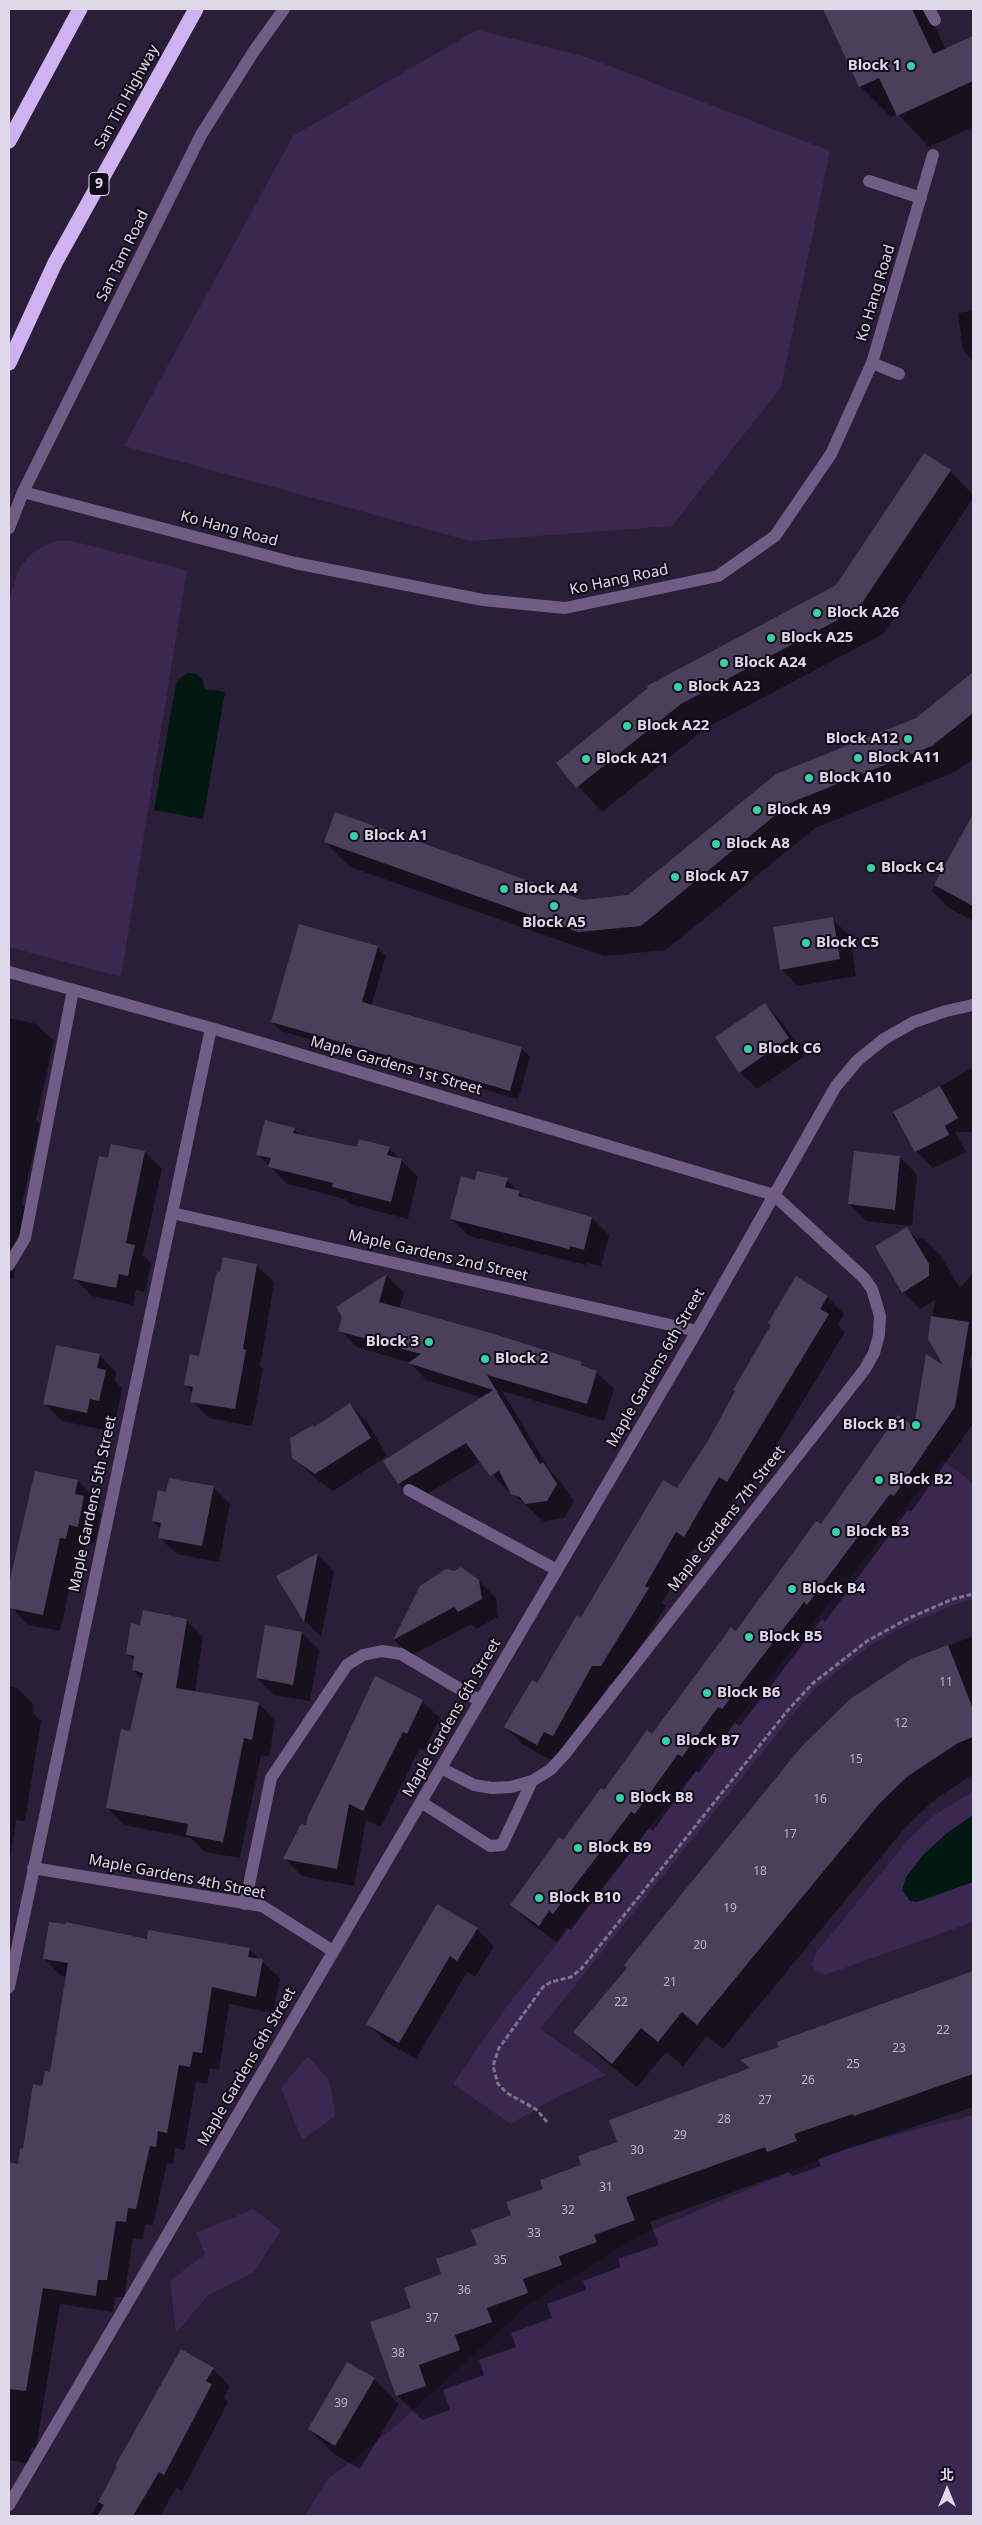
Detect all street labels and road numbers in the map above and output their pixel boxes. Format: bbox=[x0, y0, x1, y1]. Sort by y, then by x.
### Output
street label: San Tin Highway bbox=[91, 42, 163, 152]
road number: 9 bbox=[89, 172, 109, 195]
street label: San Tam Road bbox=[93, 207, 153, 305]
street label: Ko Hang Road bbox=[853, 242, 899, 344]
street label: Ko Hang Road bbox=[178, 507, 280, 551]
street label: Ko Hang Road bbox=[568, 561, 670, 599]
street label: Maple Gardens 1st Street bbox=[308, 1033, 484, 1099]
street label: Maple Gardens 2nd Street bbox=[347, 1227, 529, 1285]
street label: Maple Gardens 6th Street bbox=[603, 1286, 709, 1450]
street label: Maple Gardens 5th Street bbox=[66, 1414, 120, 1594]
street label: Maple Gardens 7th Street bbox=[665, 1443, 789, 1595]
street label: Maple Gardens 6th Street bbox=[399, 1636, 505, 1800]
street label: Maple Gardens 4th Street bbox=[87, 1851, 267, 1903]
street label: Maple Gardens 6th Street bbox=[194, 1985, 300, 2149]

